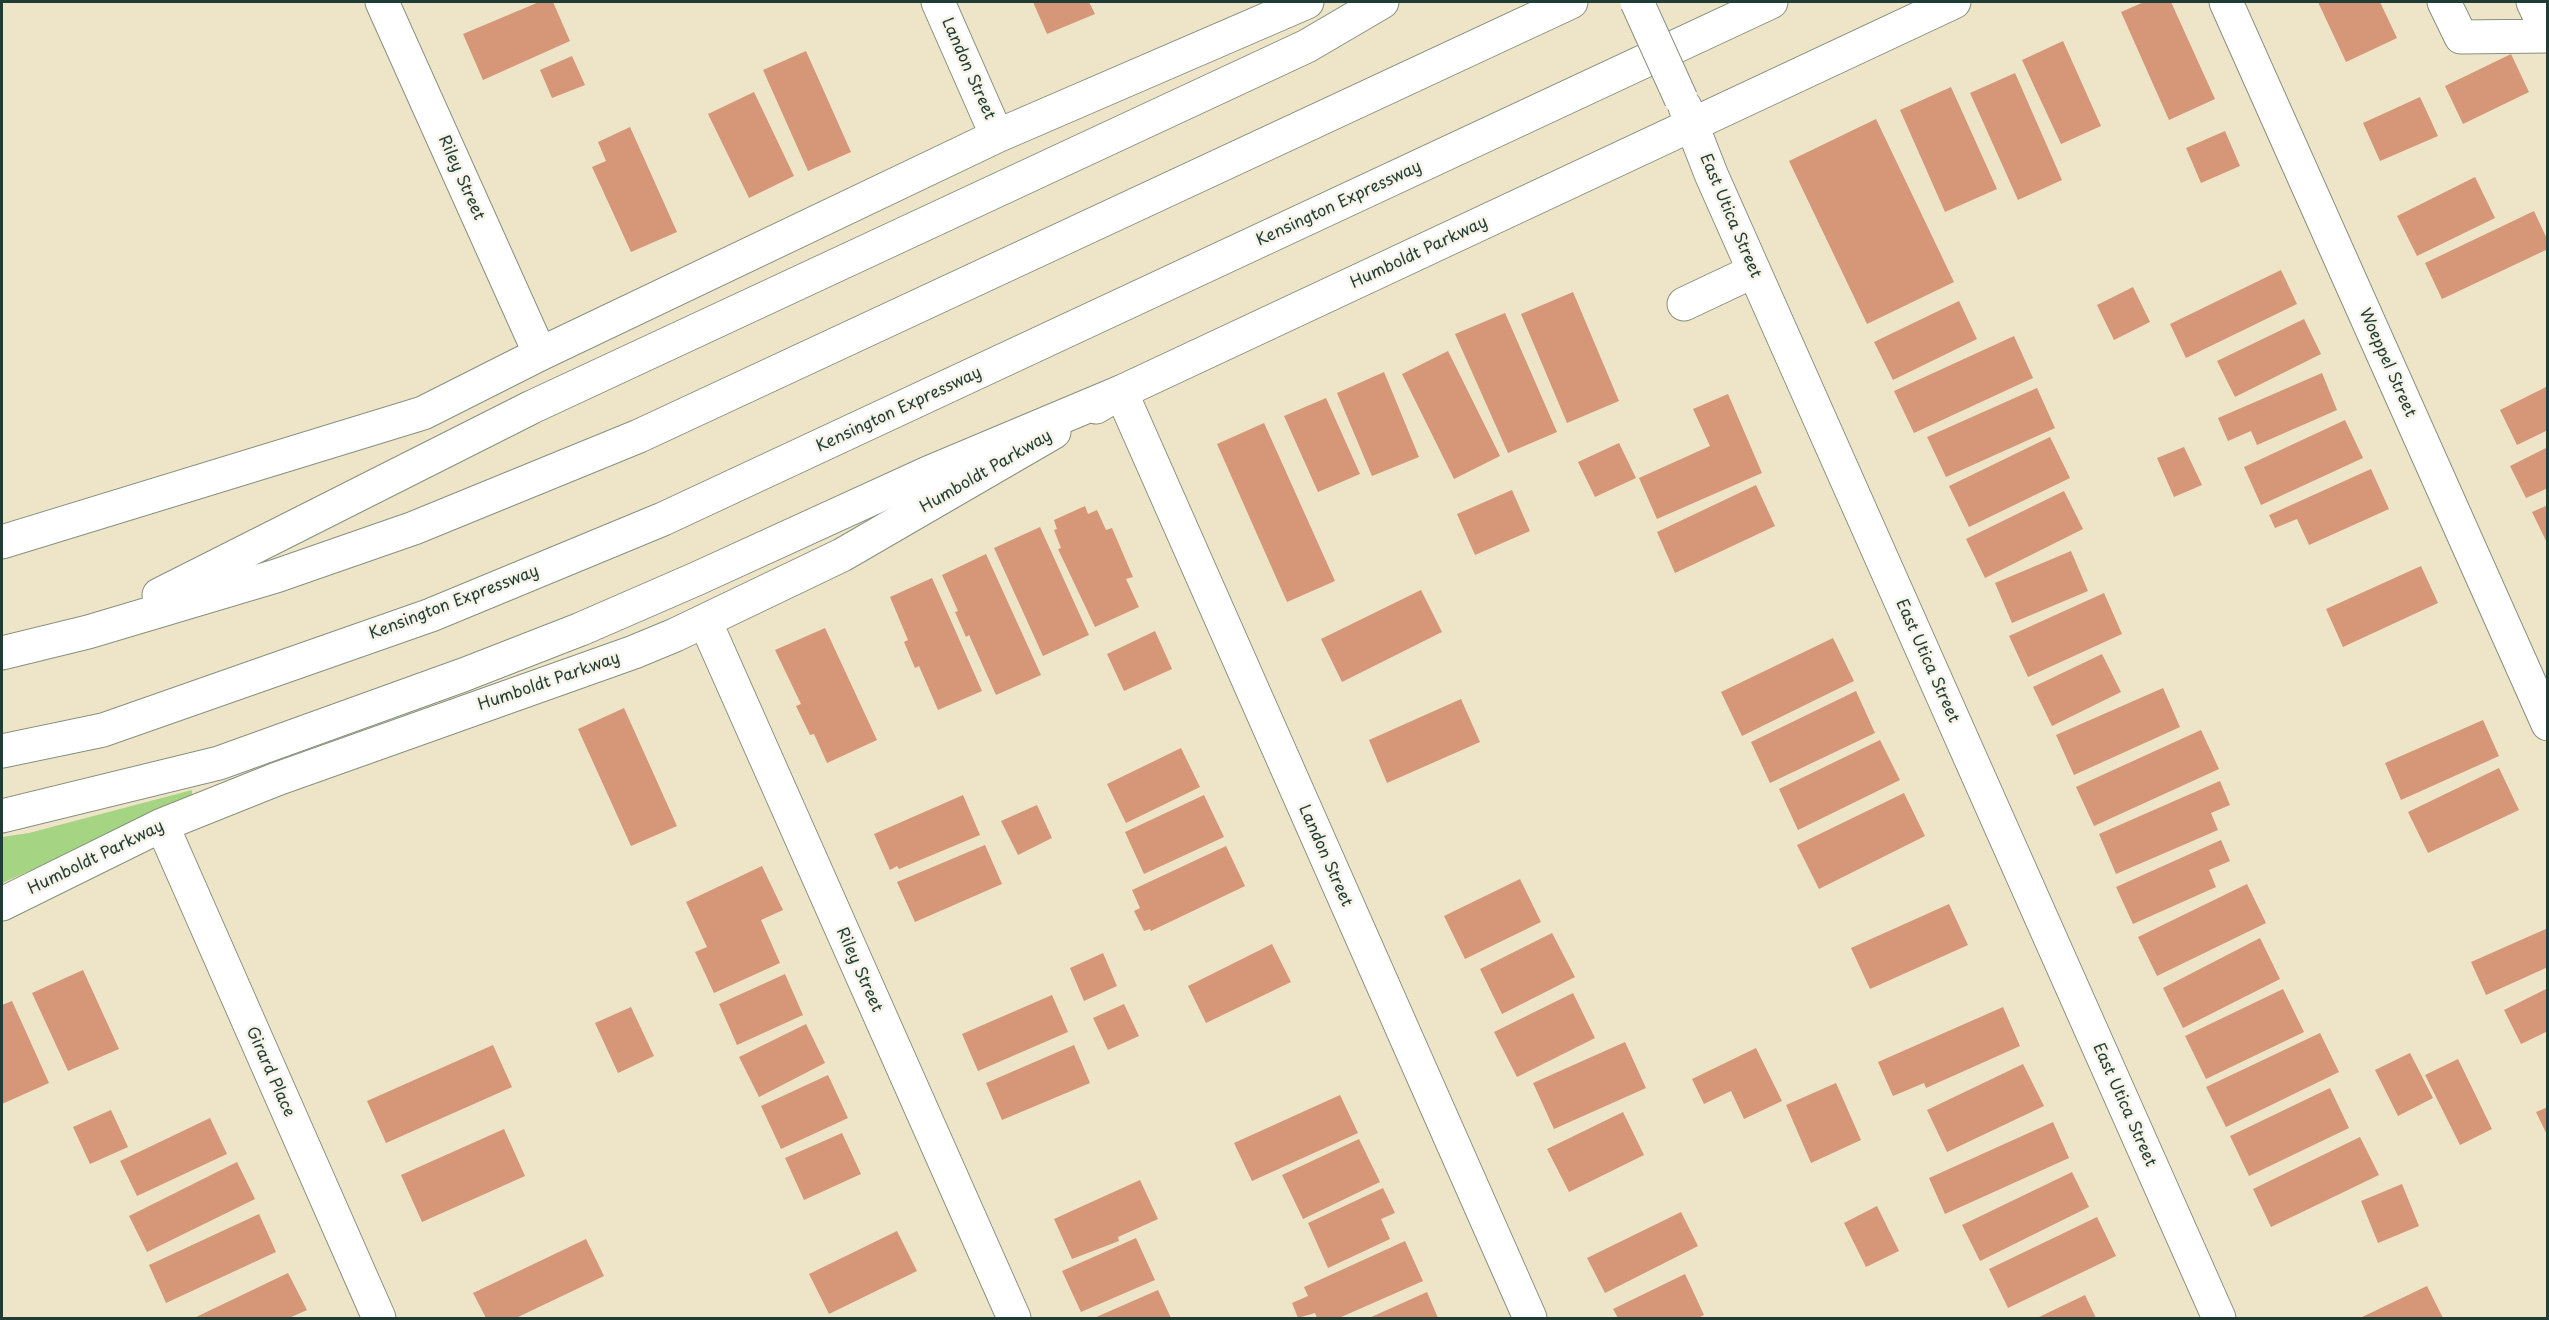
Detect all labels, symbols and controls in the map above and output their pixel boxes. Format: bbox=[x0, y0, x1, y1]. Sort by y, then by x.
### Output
street label: Landon Street bbox=[937, 15, 999, 123]
street label: Riley Street bbox=[434, 133, 488, 223]
street label: East Utica Street bbox=[1695, 151, 1765, 281]
street label: Kensington Expressway bbox=[1253, 157, 1425, 251]
street label: Humboldt Parkway bbox=[1348, 213, 1490, 293]
street label: Woeppel Street bbox=[2354, 306, 2420, 420]
street label: Kensington Expressway bbox=[813, 363, 985, 457]
street label: Humboldt Parkway bbox=[917, 426, 1055, 518]
street label: Kensington Expressway bbox=[367, 562, 541, 644]
street label: East Utica Street bbox=[1891, 596, 1963, 726]
street label: Humboldt Parkway bbox=[476, 649, 622, 715]
street label: Landon Street bbox=[1294, 802, 1356, 910]
street label: Humboldt Parkway bbox=[25, 817, 167, 899]
street label: Riley Street bbox=[832, 925, 886, 1015]
street label: Girard Place bbox=[242, 1024, 298, 1120]
street label: East Utica Street bbox=[2088, 1040, 2160, 1170]

